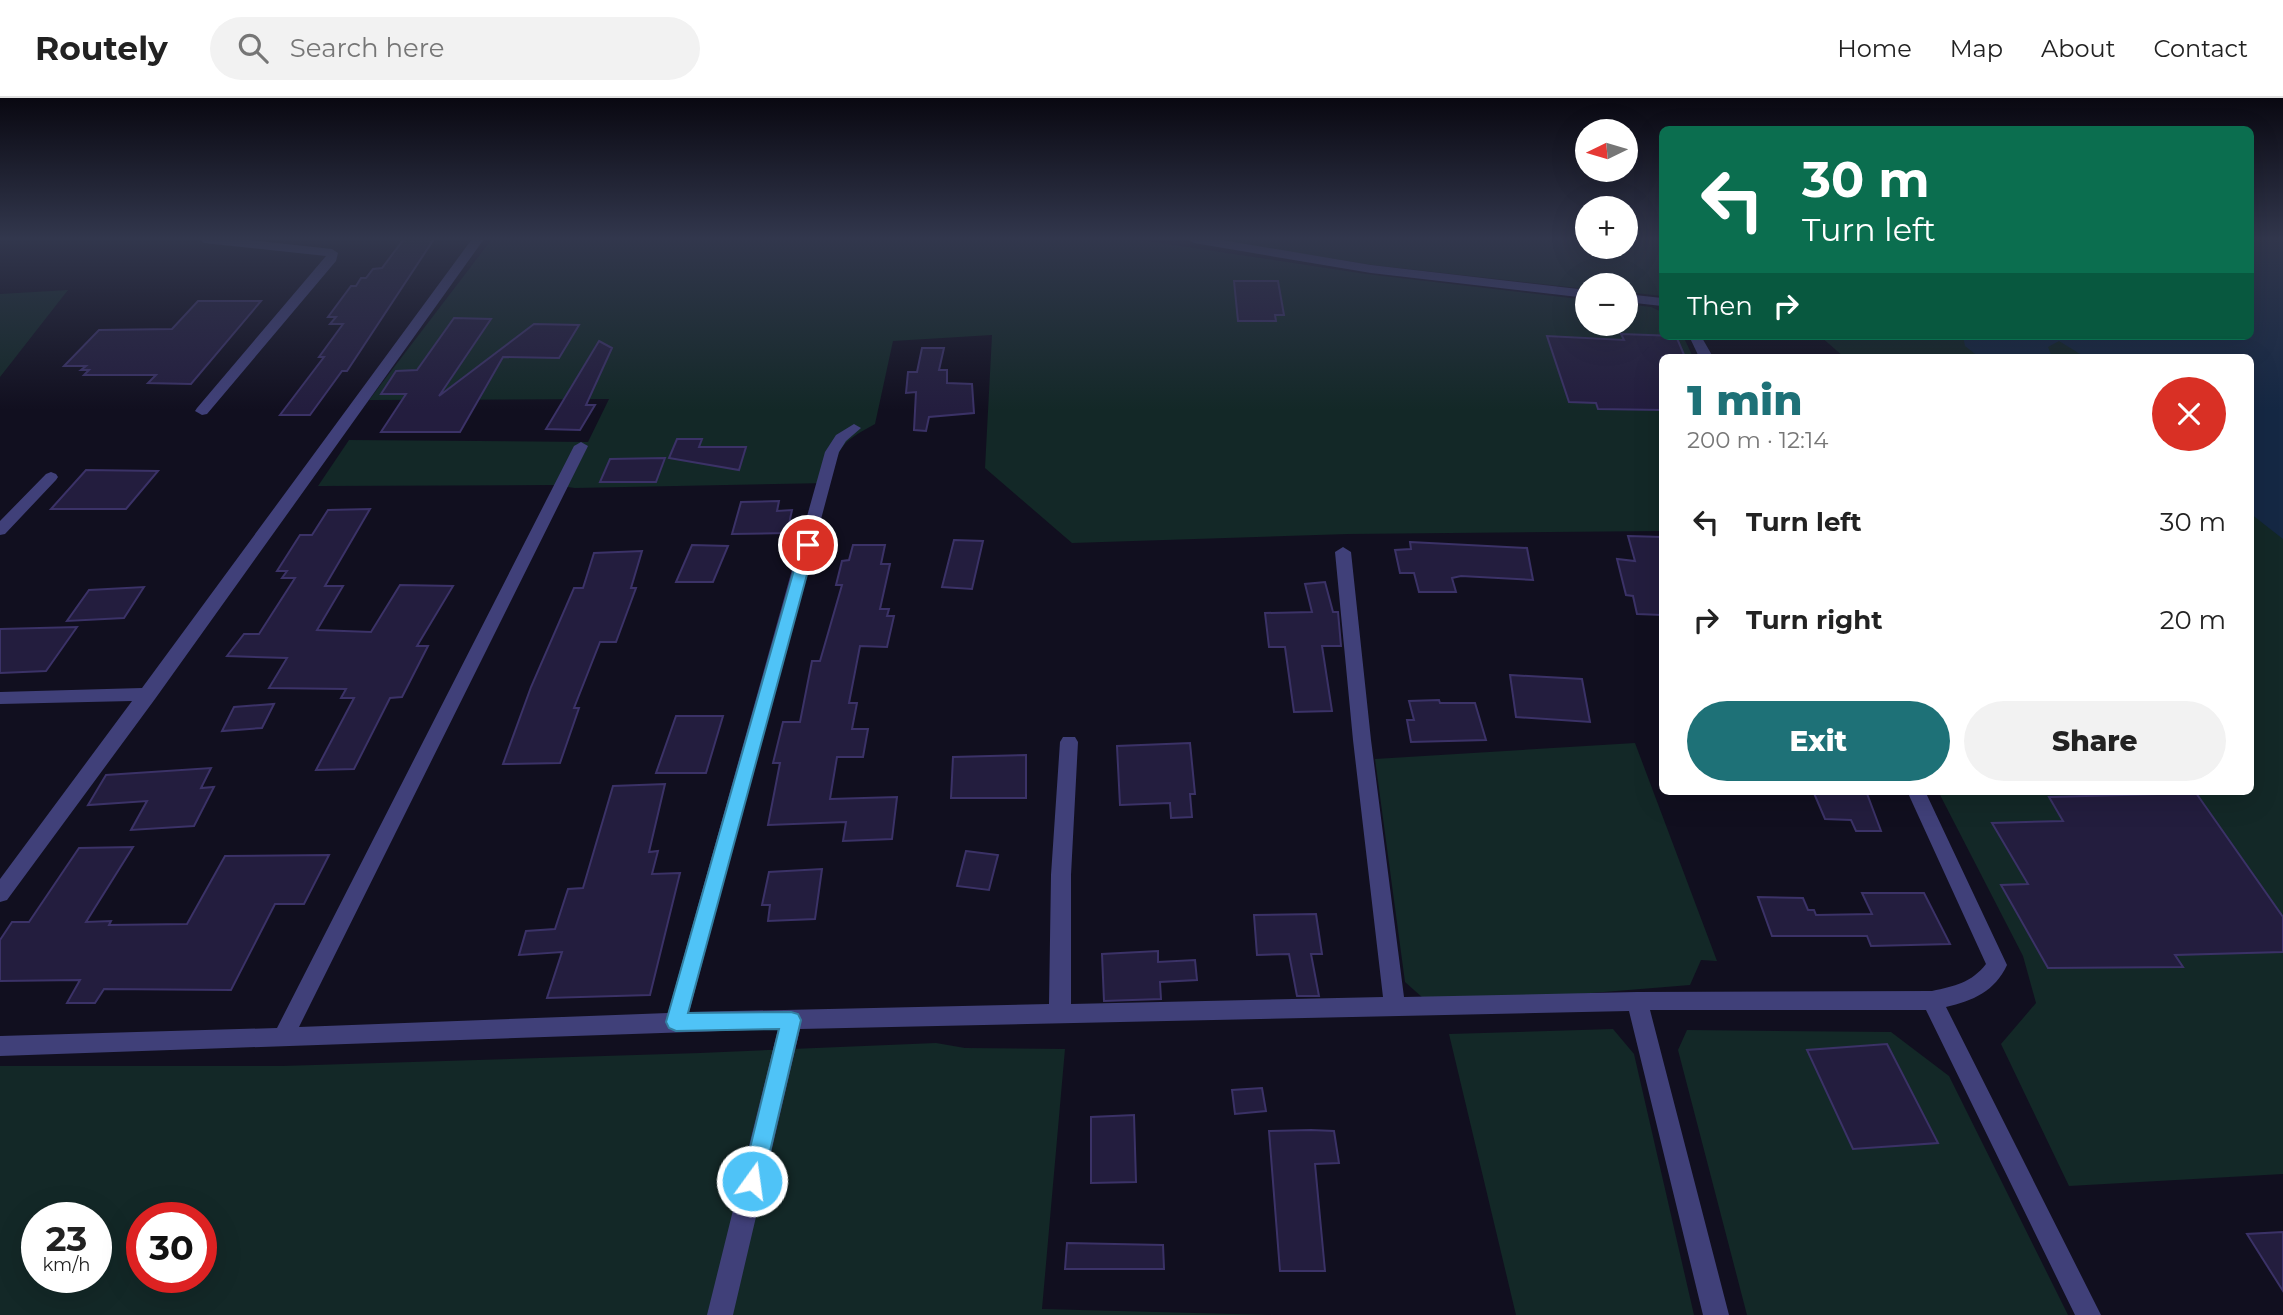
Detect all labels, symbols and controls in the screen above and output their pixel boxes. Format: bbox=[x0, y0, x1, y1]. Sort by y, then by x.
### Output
search box bbox=[210, 17, 700, 80]
text: Routely bbox=[35, 28, 168, 68]
icon: search bbox=[234, 29, 272, 67]
text: Search here bbox=[290, 32, 445, 64]
text: Home bbox=[1837, 34, 1912, 63]
text: Map bbox=[1950, 34, 2003, 63]
text: About bbox=[2041, 34, 2115, 63]
text: Contact bbox=[2153, 34, 2248, 63]
north arrow bbox=[1575, 119, 1638, 182]
map controls bbox=[1575, 119, 1638, 336]
text: 30 m bbox=[1802, 150, 1930, 209]
icon: left bbox=[1687, 154, 1778, 245]
button: + bbox=[1575, 196, 1638, 259]
text: Turn left bbox=[1802, 210, 1936, 249]
button: − bbox=[1575, 273, 1638, 336]
icon: right bbox=[1767, 287, 1805, 325]
text: Then bbox=[1687, 290, 1753, 322]
text: 1 min bbox=[1687, 374, 1803, 426]
button: close bbox=[2152, 377, 2226, 451]
text: 200 m · 12:14 bbox=[1687, 426, 1829, 454]
icon: left bbox=[1687, 503, 1725, 541]
text: Turn left bbox=[1746, 506, 1862, 538]
text: 30 m bbox=[2160, 506, 2226, 538]
pin bbox=[778, 515, 838, 575]
icon: arrive bbox=[789, 526, 827, 564]
icon: right bbox=[1687, 601, 1725, 639]
text: Turn right bbox=[1746, 604, 1882, 636]
text: 20 m bbox=[2160, 604, 2226, 636]
button: Exit bbox=[1687, 701, 1950, 781]
button: Share bbox=[1964, 701, 2226, 781]
position arrow bbox=[715, 1144, 789, 1218]
speed limit sign: 30 bbox=[126, 1202, 217, 1293]
text: 23 bbox=[46, 1217, 87, 1260]
text: km/h bbox=[42, 1254, 91, 1276]

